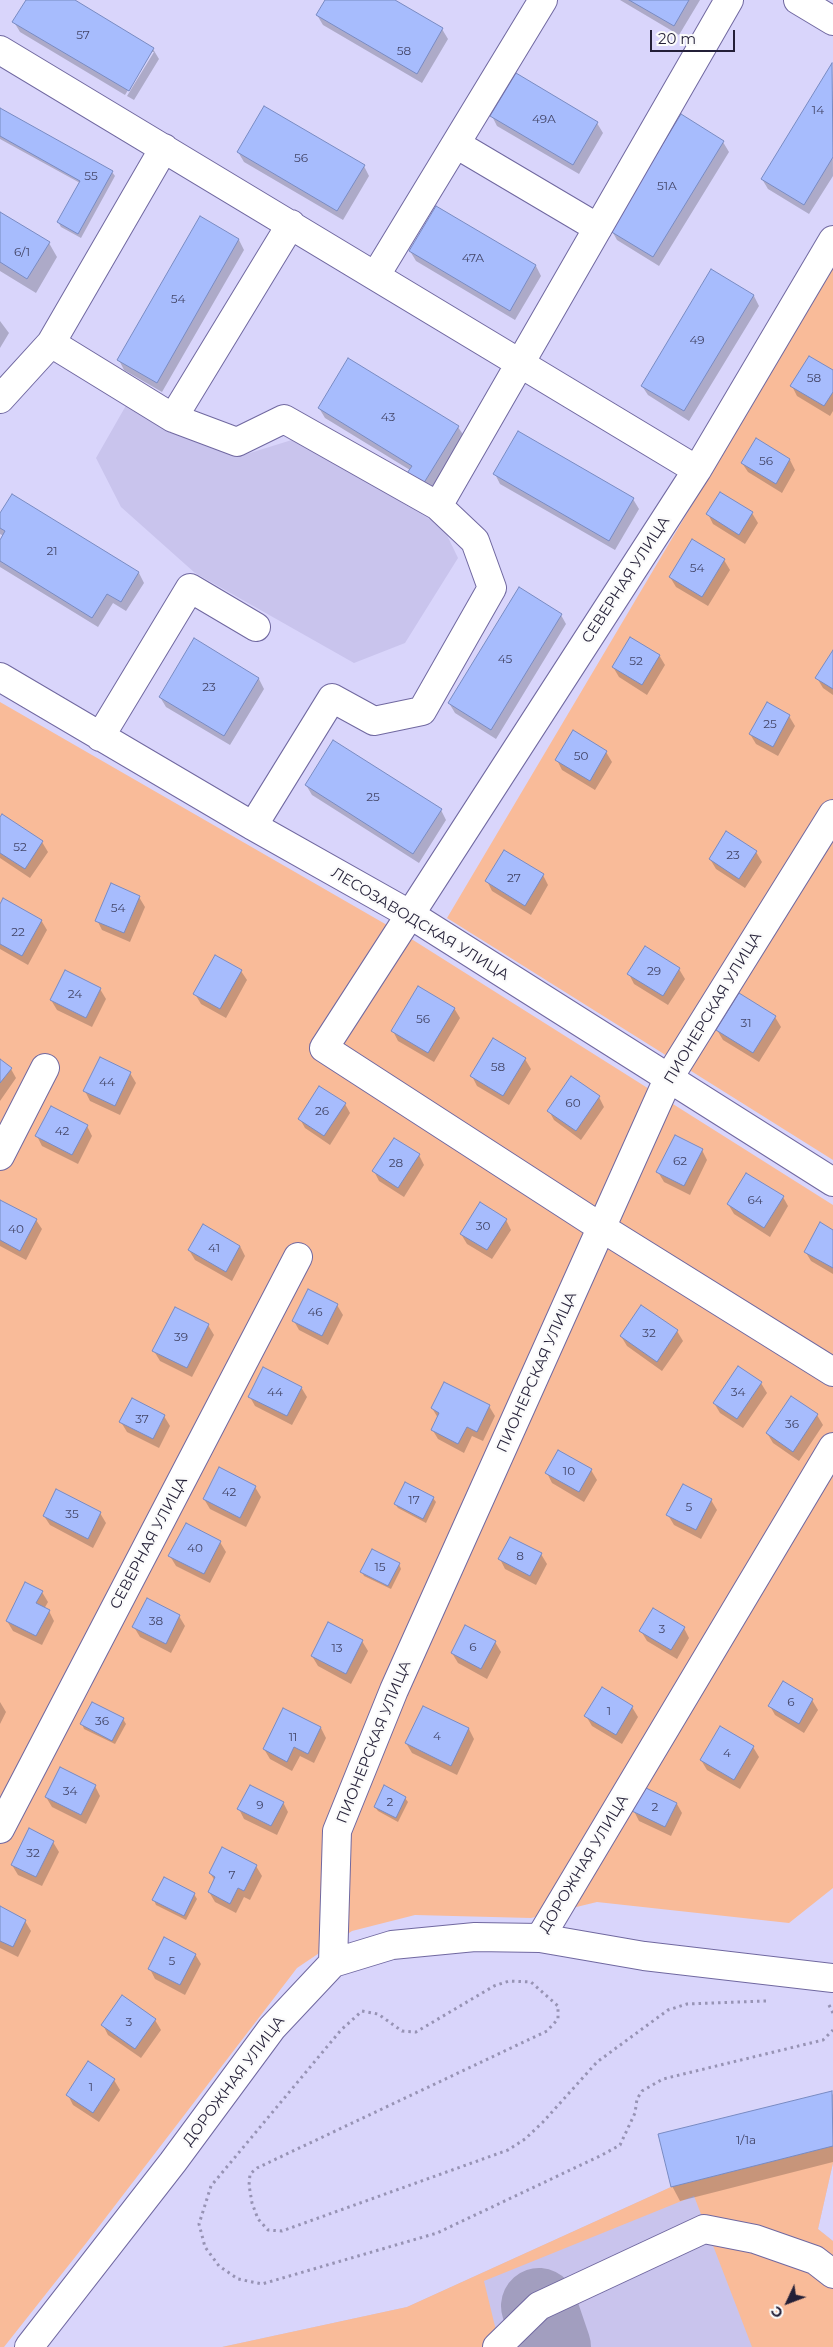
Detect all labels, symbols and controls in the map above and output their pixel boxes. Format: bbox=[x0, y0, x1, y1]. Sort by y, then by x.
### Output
scale bar bbox=[653, 20, 738, 52]
house number: 57 bbox=[76, 28, 90, 42]
text: 20 m bbox=[658, 29, 696, 48]
house number: 58 bbox=[397, 44, 411, 58]
house number: 14 bbox=[812, 103, 824, 117]
house number: 49А bbox=[532, 112, 556, 126]
house number: 56 bbox=[294, 151, 308, 165]
house number: 55 bbox=[84, 169, 98, 183]
house number: 51А bbox=[657, 179, 677, 193]
house number: 6/1 bbox=[14, 245, 30, 259]
house number: 47А bbox=[462, 251, 484, 265]
house number: 54 bbox=[171, 292, 185, 306]
house number: 49 bbox=[689, 333, 705, 347]
house number: 58 bbox=[807, 371, 821, 385]
house number: 43 bbox=[381, 410, 395, 424]
house number: 56 bbox=[759, 454, 773, 468]
street label: СЕВЕРНАЯ УЛИЦА bbox=[578, 513, 674, 647]
house number: 21 bbox=[46, 544, 58, 558]
house number: 54 bbox=[690, 561, 704, 575]
house number: 45 bbox=[498, 652, 512, 666]
house number: 52 bbox=[629, 654, 643, 668]
house number: 23 bbox=[202, 680, 216, 694]
house number: 25 bbox=[763, 717, 777, 731]
house number: 50 bbox=[574, 749, 588, 763]
house number: 25 bbox=[366, 790, 380, 804]
house number: 52 bbox=[13, 840, 27, 854]
house number: 23 bbox=[726, 848, 740, 862]
street label: ЛЕСОЗАВОДСКАЯ УЛИЦА bbox=[328, 864, 512, 984]
house number: 27 bbox=[507, 871, 521, 885]
house number: 54 bbox=[111, 901, 125, 915]
house number: 22 bbox=[11, 925, 25, 939]
street label: ПИОНЕРСКАЯ УЛИЦА bbox=[660, 929, 766, 1087]
house number: 29 bbox=[647, 964, 661, 978]
house number: 24 bbox=[68, 987, 82, 1001]
house number: 56 bbox=[416, 1012, 430, 1026]
house number: 31 bbox=[740, 1016, 752, 1030]
house number: 58 bbox=[491, 1060, 505, 1074]
house number: 44 bbox=[99, 1075, 115, 1089]
house number: 60 bbox=[565, 1096, 581, 1110]
house number: 26 bbox=[315, 1104, 329, 1118]
house number: 42 bbox=[55, 1124, 69, 1138]
house number: 62 bbox=[673, 1154, 687, 1168]
house number: 28 bbox=[389, 1156, 403, 1170]
house number: 64 bbox=[747, 1193, 763, 1207]
house number: 30 bbox=[476, 1219, 490, 1233]
house number: 40 bbox=[8, 1222, 24, 1236]
house number: 41 bbox=[208, 1241, 220, 1255]
street label: ПИОНЕРСКАЯ УЛИЦА bbox=[493, 1289, 581, 1455]
house number: 46 bbox=[307, 1305, 323, 1319]
house number: 32 bbox=[642, 1326, 656, 1340]
house number: 39 bbox=[174, 1330, 188, 1344]
house number: 44 bbox=[267, 1385, 283, 1399]
house number: 34 bbox=[731, 1385, 745, 1399]
house number: 37 bbox=[135, 1412, 149, 1426]
house number: 36 bbox=[785, 1417, 799, 1431]
house number: 10 bbox=[563, 1464, 575, 1478]
street label: СЕВЕРНАЯ УЛИЦА bbox=[106, 1474, 192, 1612]
house number: 42 bbox=[222, 1485, 236, 1499]
house number: 17 bbox=[408, 1493, 420, 1507]
house number: 5 bbox=[686, 1500, 692, 1514]
house number: 35 bbox=[65, 1507, 79, 1521]
house number: 40 bbox=[187, 1541, 203, 1555]
house number: 8 bbox=[516, 1549, 524, 1563]
house number: 15 bbox=[374, 1560, 386, 1574]
house number: 38 bbox=[149, 1614, 163, 1628]
house number: 3 bbox=[659, 1622, 665, 1636]
house number: 6 bbox=[469, 1640, 477, 1654]
house number: 13 bbox=[331, 1641, 343, 1655]
street label: ПИОНЕРСКАЯ УЛИЦА bbox=[333, 1658, 415, 1826]
house number: 6 bbox=[787, 1695, 795, 1709]
house number: 1 bbox=[607, 1704, 611, 1718]
house number: 36 bbox=[95, 1714, 109, 1728]
house number: 4 bbox=[433, 1729, 441, 1743]
house number: 11 bbox=[289, 1730, 297, 1744]
house number: 4 bbox=[723, 1746, 731, 1760]
house number: 34 bbox=[63, 1784, 77, 1798]
street label: ДОРОЖНАЯ УЛИЦА bbox=[536, 1792, 632, 1936]
house number: 2 bbox=[387, 1795, 393, 1809]
house number: 9 bbox=[256, 1798, 264, 1812]
house number: 2 bbox=[652, 1800, 658, 1814]
house number: 32 bbox=[26, 1846, 40, 1860]
house number: 7 bbox=[228, 1868, 236, 1882]
house number: 5 bbox=[169, 1954, 175, 1968]
street label: ДОРОЖНАЯ УЛИЦА bbox=[179, 2012, 289, 2150]
house number: 3 bbox=[126, 2015, 132, 2029]
house number: 1 bbox=[89, 2080, 93, 2094]
house number: 1/1а bbox=[736, 2133, 756, 2147]
north arrow bbox=[763, 2277, 813, 2327]
text: С bbox=[767, 2302, 787, 2322]

